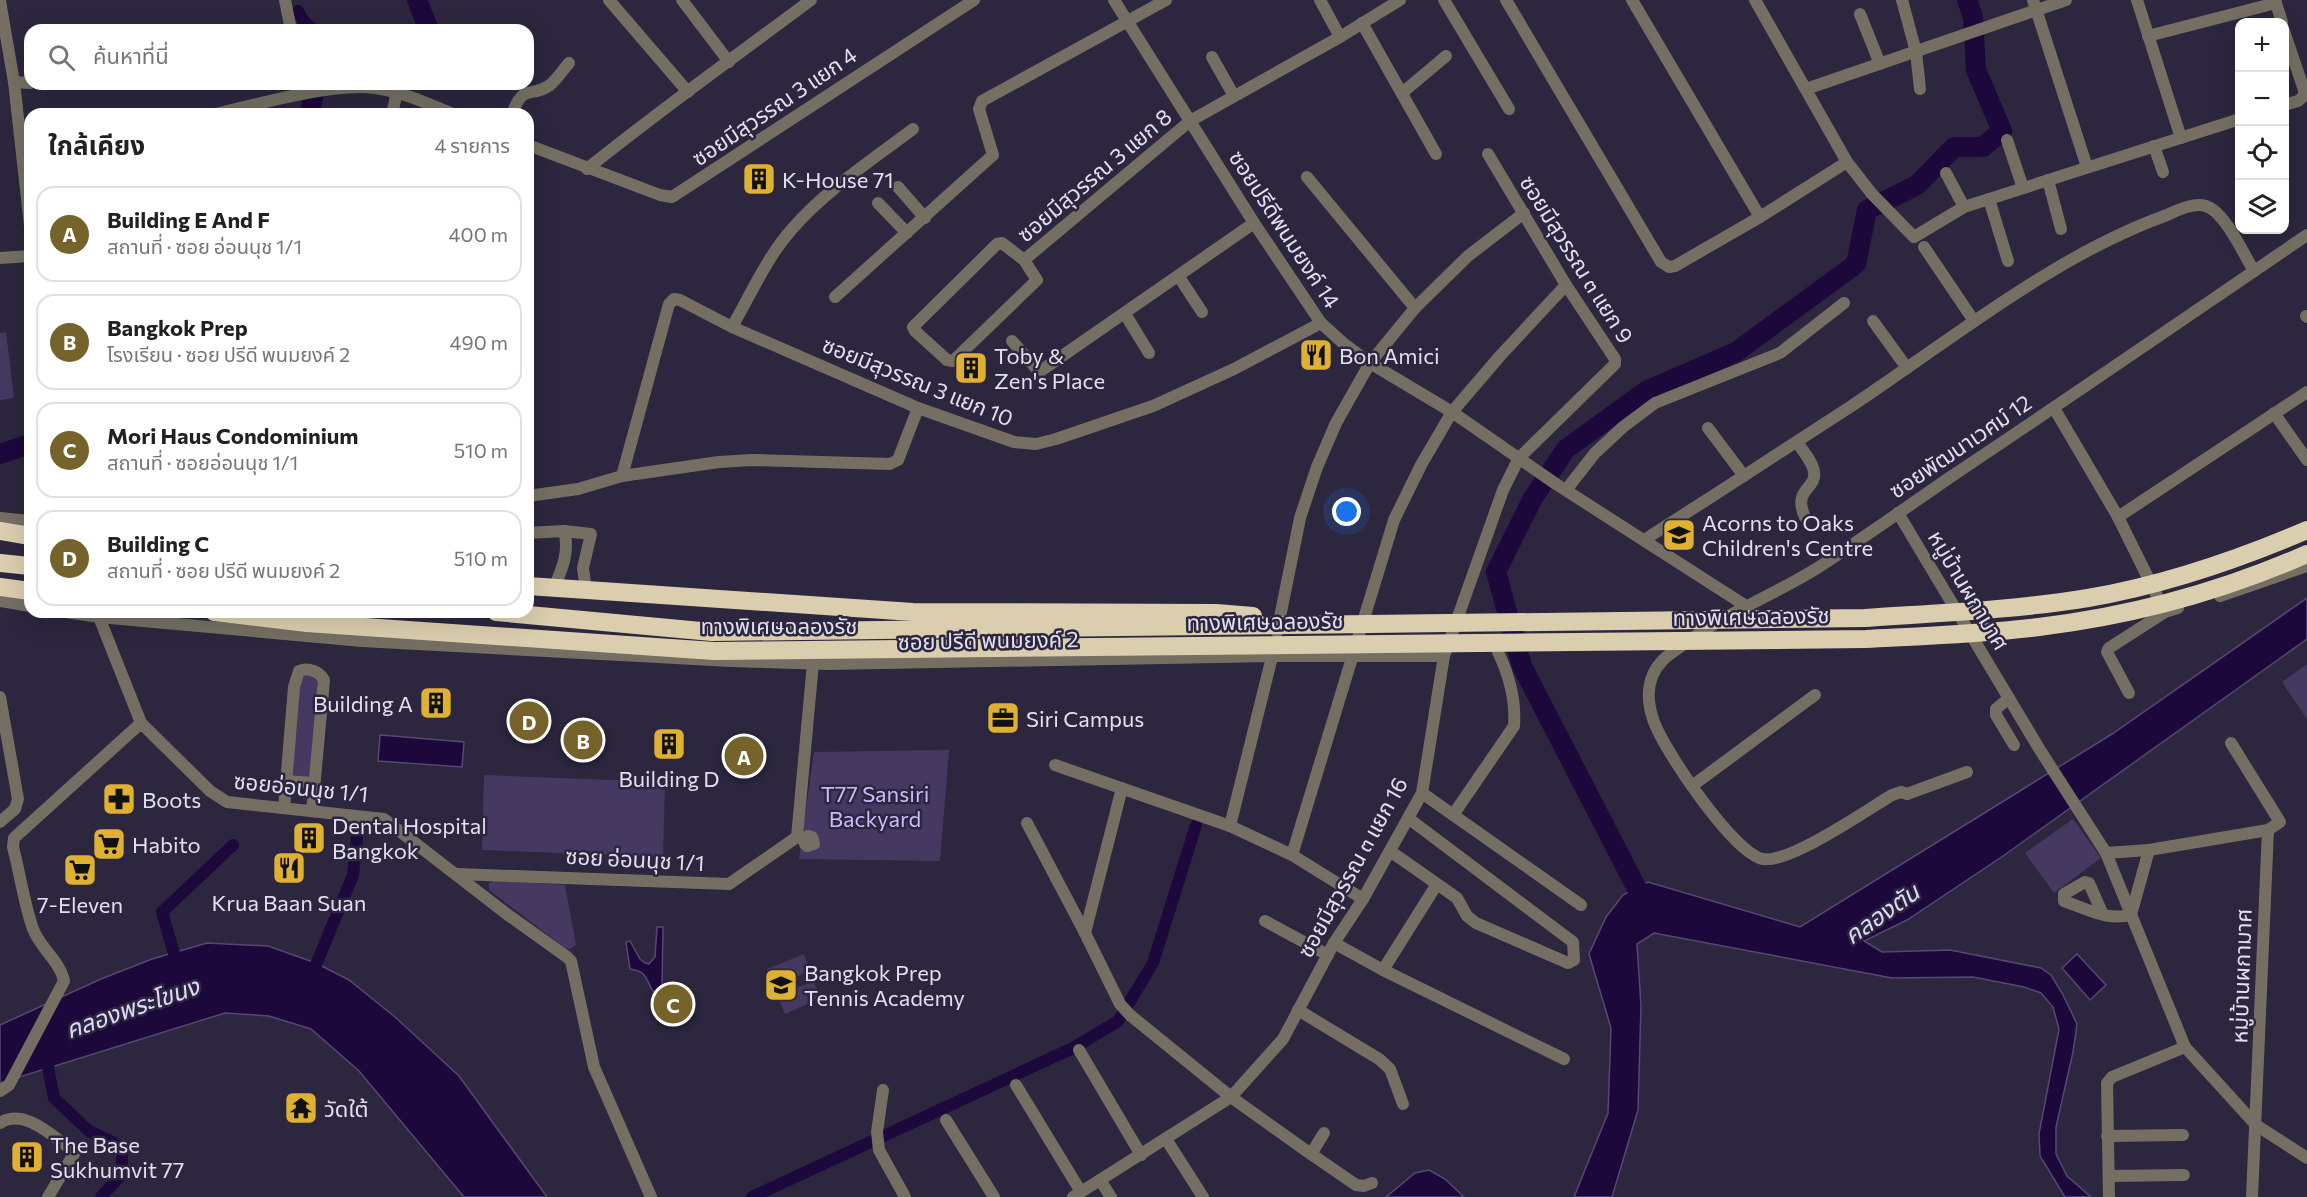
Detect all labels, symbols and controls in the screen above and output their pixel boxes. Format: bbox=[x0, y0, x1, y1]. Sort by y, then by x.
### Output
map controls bbox=[2235, 18, 2289, 234]
button: + bbox=[2235, 18, 2289, 72]
search box bbox=[24, 24, 534, 90]
icon: search bbox=[45, 41, 78, 74]
street label: ซอยมีสุวรรณ 3 แยก 4 bbox=[687, 41, 862, 172]
text: ค้นหาที่นี่ bbox=[93, 42, 169, 69]
button: − bbox=[2235, 72, 2289, 126]
street label: ซอยมีสุวรรณ 3 แยก 8 bbox=[1011, 103, 1177, 248]
button: locate bbox=[2235, 126, 2289, 180]
text: ใกล้เคียง bbox=[48, 129, 145, 160]
text: 4 รายการ bbox=[435, 133, 510, 157]
street label: ซอยปรีดีพนมยงค์ 14 bbox=[1224, 145, 1346, 313]
building icon: K-House 71 bbox=[741, 161, 777, 197]
place label: K-House 71 bbox=[782, 166, 894, 193]
street label: ซอยมีสุวรรณ ๓ แยก 9 bbox=[1514, 170, 1640, 348]
button: layers bbox=[2235, 180, 2289, 234]
text: Building E And F bbox=[107, 206, 270, 233]
text: A bbox=[62, 222, 77, 246]
text: 400 m bbox=[449, 222, 508, 246]
text: สถานที่ · ซอย อ่อนนุช 1/1 bbox=[107, 234, 302, 258]
text: Bangkok Prep bbox=[107, 314, 248, 341]
text: B bbox=[63, 330, 76, 354]
text: 490 m bbox=[450, 330, 508, 354]
street label: ซอยมีสุวรรณ 3 แยก 10 bbox=[818, 330, 1017, 433]
restaurant icon: Bon Amici bbox=[1298, 337, 1334, 373]
text: โรงเรียน · ซอย ปรีดี พนมยงค์ 2 bbox=[107, 342, 350, 366]
place label: Toby & Zen's Place bbox=[994, 342, 1105, 394]
place label: Bon Amici bbox=[1339, 342, 1440, 369]
building icon: Toby & Zen's Place bbox=[953, 350, 989, 386]
street label: ซอยพัฒนาเวศม์ 12 bbox=[1884, 388, 2036, 504]
text: Mori Haus Condominium bbox=[107, 422, 359, 449]
text: C bbox=[63, 438, 76, 462]
text: 510 m bbox=[454, 438, 508, 462]
text: สถานที่ · ซอยอ่อนนุช 1/1 bbox=[107, 450, 298, 474]
your location bbox=[1332, 497, 1361, 526]
place label: Acorns to Oaks Children's Centre bbox=[1702, 509, 1873, 561]
school or university icon: Acorns to Oaks Children's Centre bbox=[1661, 517, 1697, 553]
street label: หมู่บ้านผกามาศ bbox=[1922, 525, 2015, 655]
text: Building C bbox=[107, 530, 209, 557]
text: D bbox=[62, 546, 77, 570]
text: 510 m bbox=[454, 546, 508, 570]
text: สถานที่ · ซอย ปรีดี พนมยงค์ 2 bbox=[107, 558, 340, 582]
street label: ทางพิเศษฉลองรัช bbox=[1672, 601, 1830, 631]
street label: ทางพิเศษฉลองรัช bbox=[1186, 606, 1344, 636]
street label: ทางพิเศษฉลองรัช bbox=[701, 612, 857, 639]
street label: ซอย ปรีดี พนมยงค์ 2 bbox=[897, 625, 1079, 655]
building icon: Building A bbox=[418, 685, 454, 721]
place label: Building A bbox=[313, 690, 413, 717]
pin: D bbox=[510, 698, 548, 744]
office icon: Siri Campus bbox=[985, 700, 1021, 736]
place label: Siri Campus bbox=[1026, 705, 1144, 732]
pin: B bbox=[564, 718, 602, 762]
building icon: Building D bbox=[651, 726, 687, 762]
pin: A bbox=[724, 734, 764, 778]
place label: Building D bbox=[618, 765, 720, 792]
street label: ซอยอ่อนนุช 1/1 bbox=[232, 767, 370, 808]
street label: ซอยมีสุวรรณ ๓ แยก 16 bbox=[1291, 772, 1414, 962]
park label: T77 Sansiri Backyard bbox=[821, 780, 929, 832]
pharmacy icon: Boots bbox=[101, 781, 137, 817]
place label: Boots bbox=[142, 786, 201, 813]
place label: Dental Hospital Bangkok bbox=[332, 812, 487, 864]
building icon: Dental Hospital Bangkok bbox=[291, 820, 327, 856]
supermarket icon: Habito bbox=[91, 826, 127, 862]
place label: Habito bbox=[132, 831, 201, 858]
street label: ซอย อ่อนนุช 1/1 bbox=[565, 842, 705, 877]
restaurant icon: Krua Baan Suan bbox=[271, 850, 307, 886]
supermarket icon: 7-Eleven bbox=[62, 852, 98, 888]
water label: คลองตัน bbox=[1838, 876, 1925, 949]
place label: Krua Baan Suan bbox=[212, 889, 366, 916]
place label: 7-Eleven bbox=[37, 891, 123, 918]
street label: หมู่บ้านผกามาศ bbox=[2225, 908, 2258, 1044]
place label: Bangkok Prep Tennis Academy bbox=[804, 959, 965, 1011]
school or university icon: Bangkok Prep Tennis Academy bbox=[763, 967, 799, 1003]
water label: คลองพระโขนง bbox=[61, 970, 204, 1043]
pin: C bbox=[654, 982, 692, 1026]
temple icon: วัดใต้ bbox=[283, 1090, 319, 1126]
place label: วัดใต้ bbox=[324, 1095, 369, 1122]
place label: The Base Sukhumvit 77 bbox=[50, 1131, 184, 1183]
building icon: The Base Sukhumvit 77 bbox=[9, 1139, 45, 1175]

